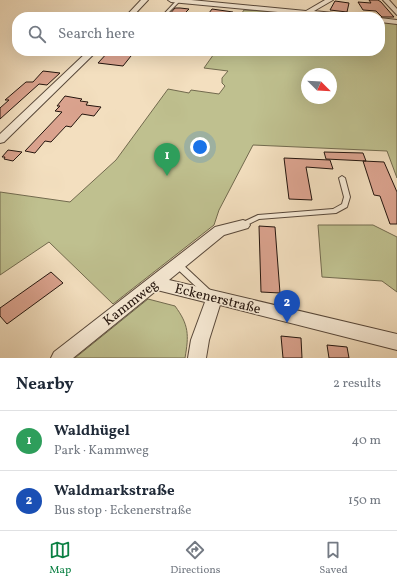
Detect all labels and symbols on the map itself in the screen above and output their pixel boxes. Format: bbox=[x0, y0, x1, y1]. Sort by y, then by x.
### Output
north arrow bbox=[301, 68, 337, 104]
your location bbox=[190, 137, 210, 157]
pin: 1 bbox=[154, 143, 180, 176]
street label: Kammweg bbox=[99, 276, 162, 331]
street label: Eckenerstraße bbox=[173, 280, 263, 319]
pin: 2 bbox=[274, 290, 300, 323]

